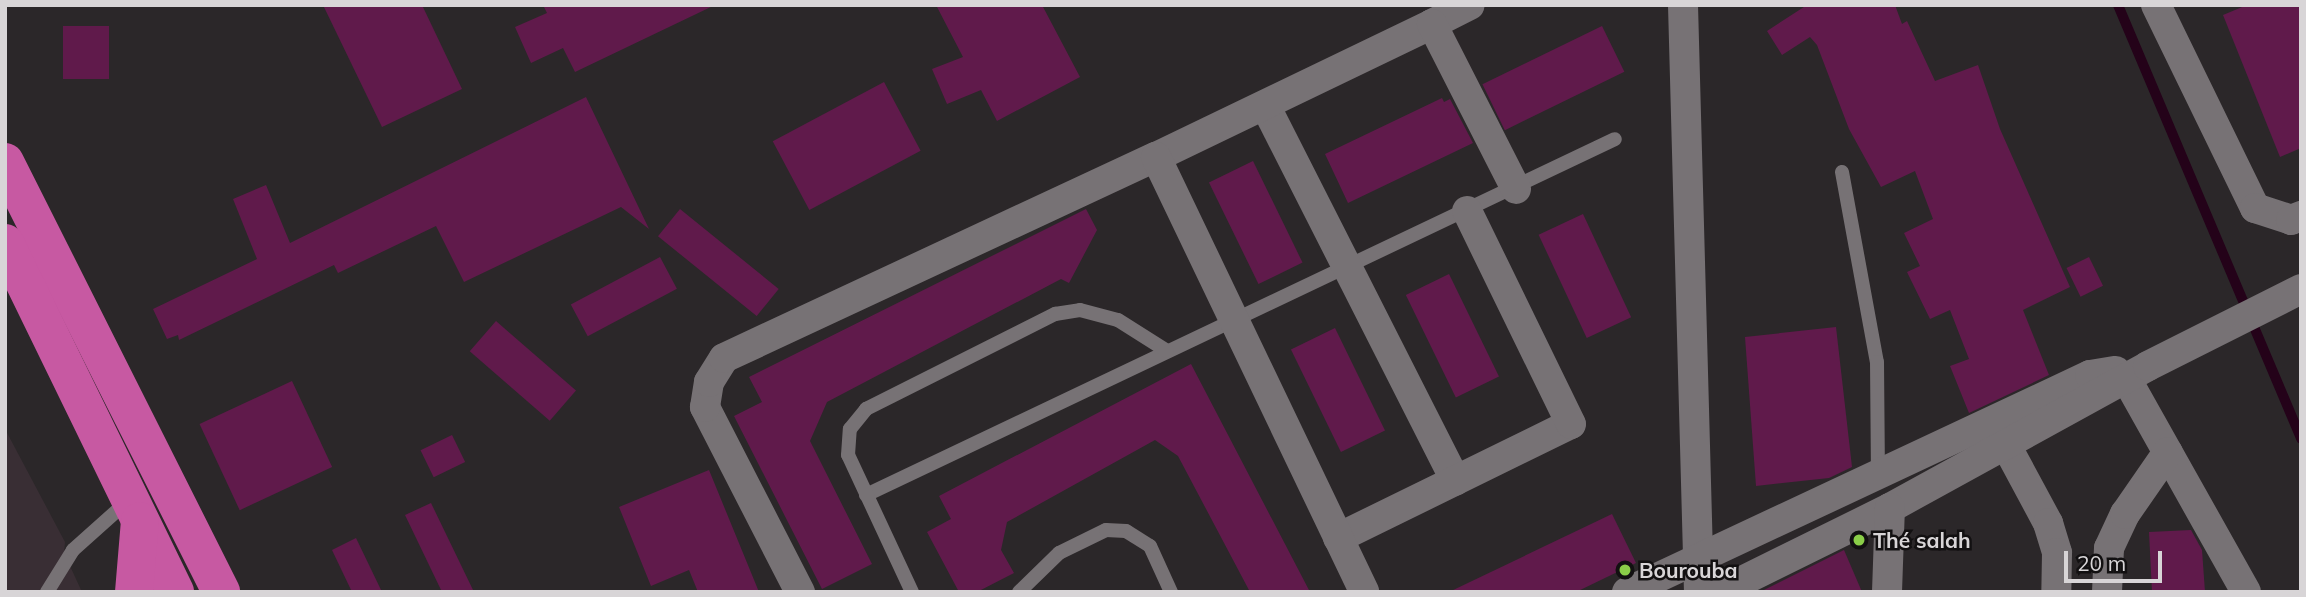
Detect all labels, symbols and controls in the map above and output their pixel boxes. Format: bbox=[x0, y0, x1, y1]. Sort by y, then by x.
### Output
place label: Thé salah bbox=[1873, 527, 1971, 553]
marker: Thé salah bbox=[1851, 532, 1867, 548]
scale bar bbox=[2068, 538, 2166, 582]
text: 20 m bbox=[2077, 550, 2126, 576]
place label: Bourouba bbox=[1639, 557, 1738, 583]
marker: Bourouba bbox=[1617, 562, 1633, 578]

